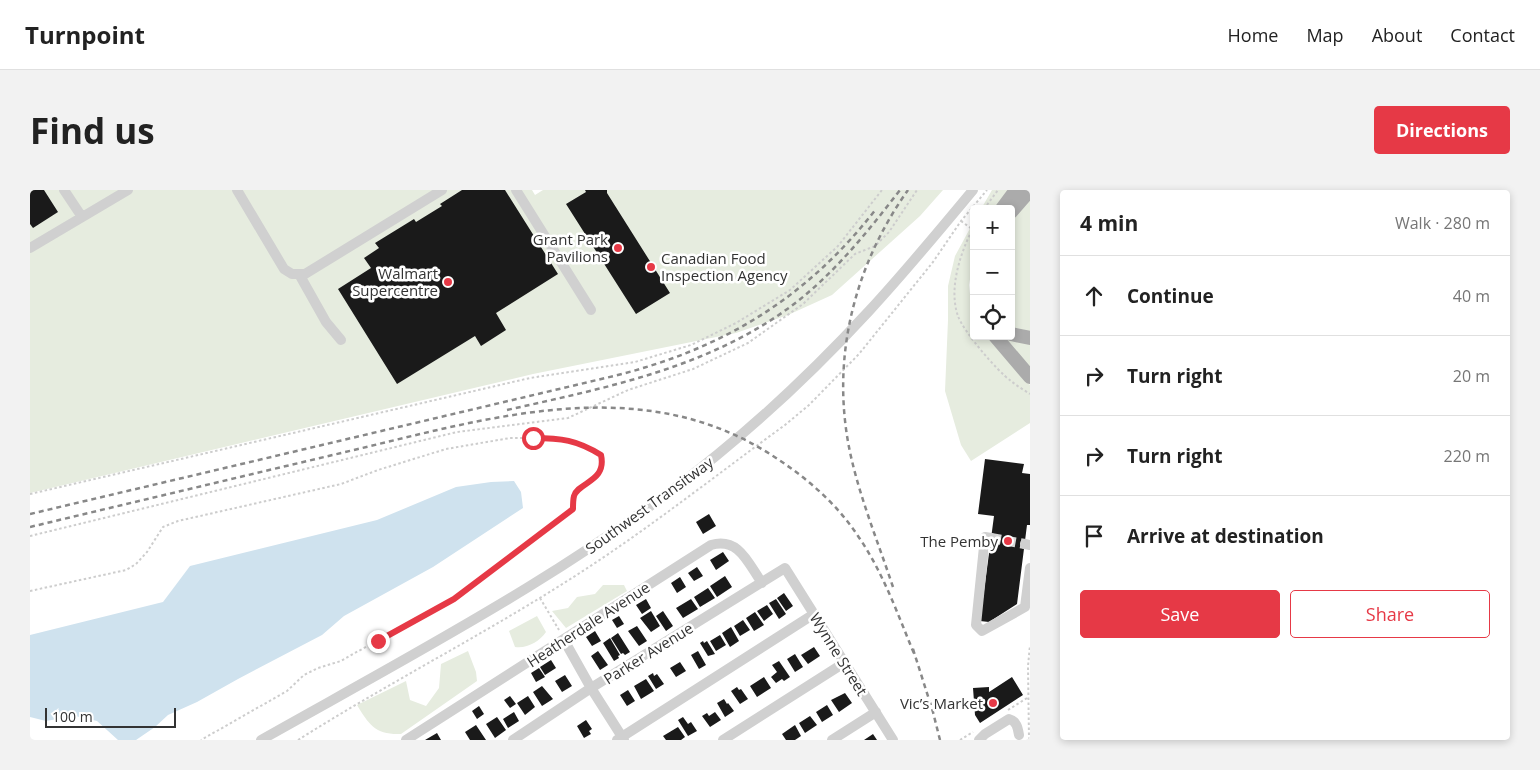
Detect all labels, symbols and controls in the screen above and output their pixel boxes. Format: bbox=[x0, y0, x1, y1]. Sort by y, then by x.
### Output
text: Turnpoint bbox=[25, 18, 145, 51]
text: Home bbox=[1228, 23, 1278, 47]
text: Map bbox=[1306, 23, 1344, 47]
text: About bbox=[1372, 23, 1422, 47]
text: Contact bbox=[1450, 23, 1515, 47]
button: Directions bbox=[1374, 106, 1510, 154]
text: Find us bbox=[30, 107, 155, 154]
map controls bbox=[970, 205, 1015, 340]
button: + bbox=[970, 205, 1015, 250]
text: 4 min bbox=[1080, 209, 1138, 237]
text: Walk · 280 m bbox=[1395, 212, 1490, 234]
place label: Grant Park Pavilions bbox=[533, 229, 608, 266]
marker: Grant Park Pavilions bbox=[612, 242, 624, 254]
place label: Canadian Food Inspection Agency bbox=[661, 248, 788, 285]
button: − bbox=[970, 250, 1015, 295]
marker: Canadian Food Inspection Agency bbox=[645, 261, 657, 273]
place label: Walmart Supercentre bbox=[352, 263, 438, 300]
marker: Walmart Supercentre bbox=[442, 276, 454, 288]
icon: ahead bbox=[1080, 282, 1108, 310]
text: Continue bbox=[1127, 283, 1214, 309]
text: 40 m bbox=[1453, 285, 1490, 307]
button: locate bbox=[970, 295, 1015, 340]
icon: right bbox=[1080, 362, 1108, 390]
text: Turn right bbox=[1127, 363, 1222, 389]
text: 20 m bbox=[1453, 365, 1490, 387]
route start bbox=[522, 427, 545, 450]
icon: right bbox=[1080, 442, 1108, 470]
text: Turn right bbox=[1127, 443, 1222, 469]
text: 220 m bbox=[1444, 445, 1490, 467]
street label: Southwest Transitway bbox=[581, 452, 717, 558]
icon: arrive bbox=[1080, 522, 1108, 550]
text: Arrive at destination bbox=[1127, 523, 1324, 549]
place label: The Pemby bbox=[920, 531, 998, 551]
marker: The Pemby bbox=[1002, 535, 1014, 547]
street label: Heatherdale Avenue bbox=[523, 577, 653, 671]
button: Save bbox=[1080, 590, 1280, 638]
button: Share bbox=[1290, 590, 1490, 638]
street label: Wynne Street bbox=[806, 609, 872, 699]
street label: Parker Avenue bbox=[599, 617, 697, 689]
route end bbox=[367, 630, 390, 653]
place label: Vic’s Market bbox=[900, 693, 983, 713]
marker: Vic’s Market bbox=[987, 697, 999, 709]
scale bar bbox=[45, 705, 176, 728]
text: 100 m bbox=[52, 707, 93, 726]

